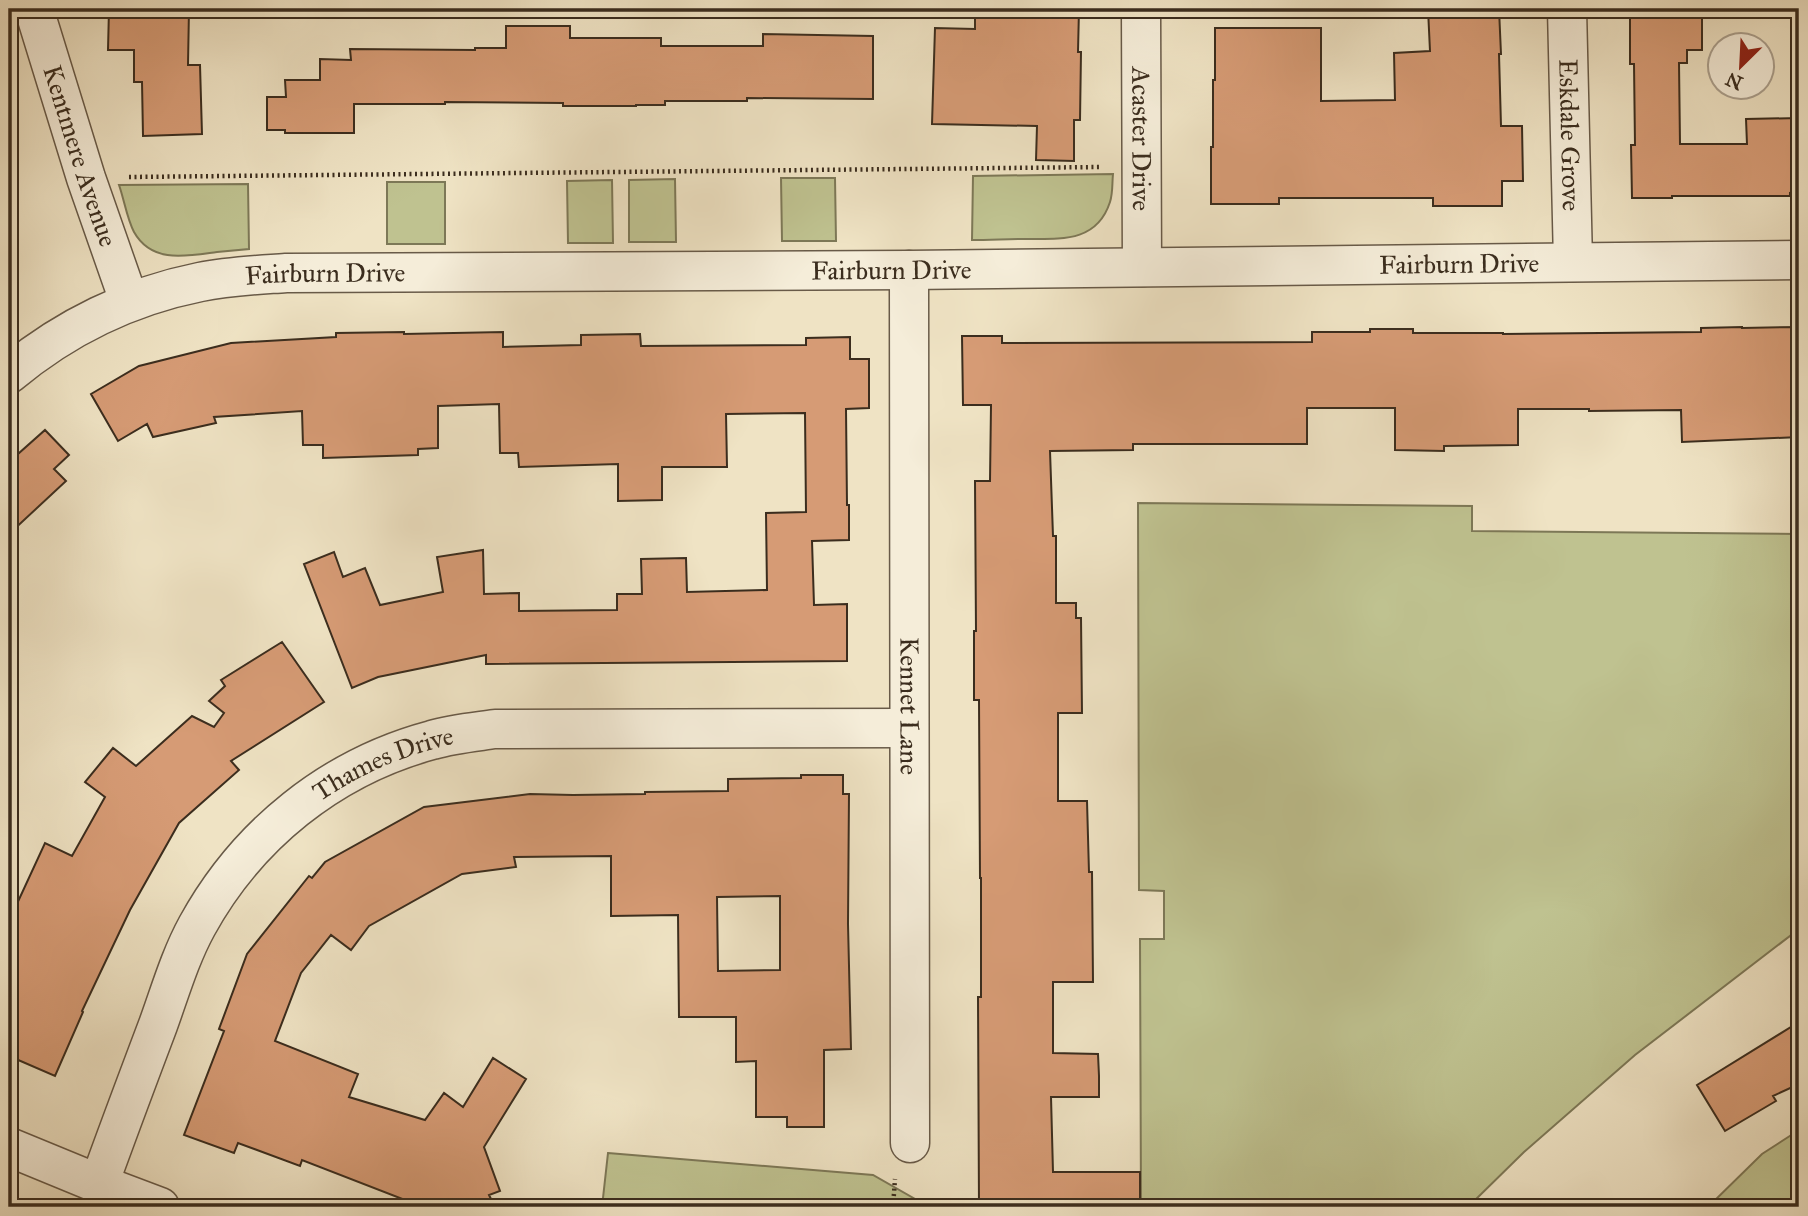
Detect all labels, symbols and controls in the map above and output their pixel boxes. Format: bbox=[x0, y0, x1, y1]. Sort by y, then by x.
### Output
north arrow bbox=[1706, 32, 1776, 102]
street label: Eskdale Grove bbox=[1552, 59, 1588, 212]
street label: Kentmere Avenue bbox=[36, 61, 125, 251]
street label: Acaster Drive bbox=[1125, 66, 1158, 211]
text: N bbox=[1722, 67, 1746, 95]
street label: Fairburn Drive bbox=[1379, 247, 1540, 281]
street label: Fairburn Drive bbox=[811, 253, 972, 286]
street label: Fairburn Drive bbox=[244, 256, 406, 292]
street label: Kennet Lane bbox=[893, 637, 926, 775]
street label: Thames Drive bbox=[306, 719, 456, 808]

